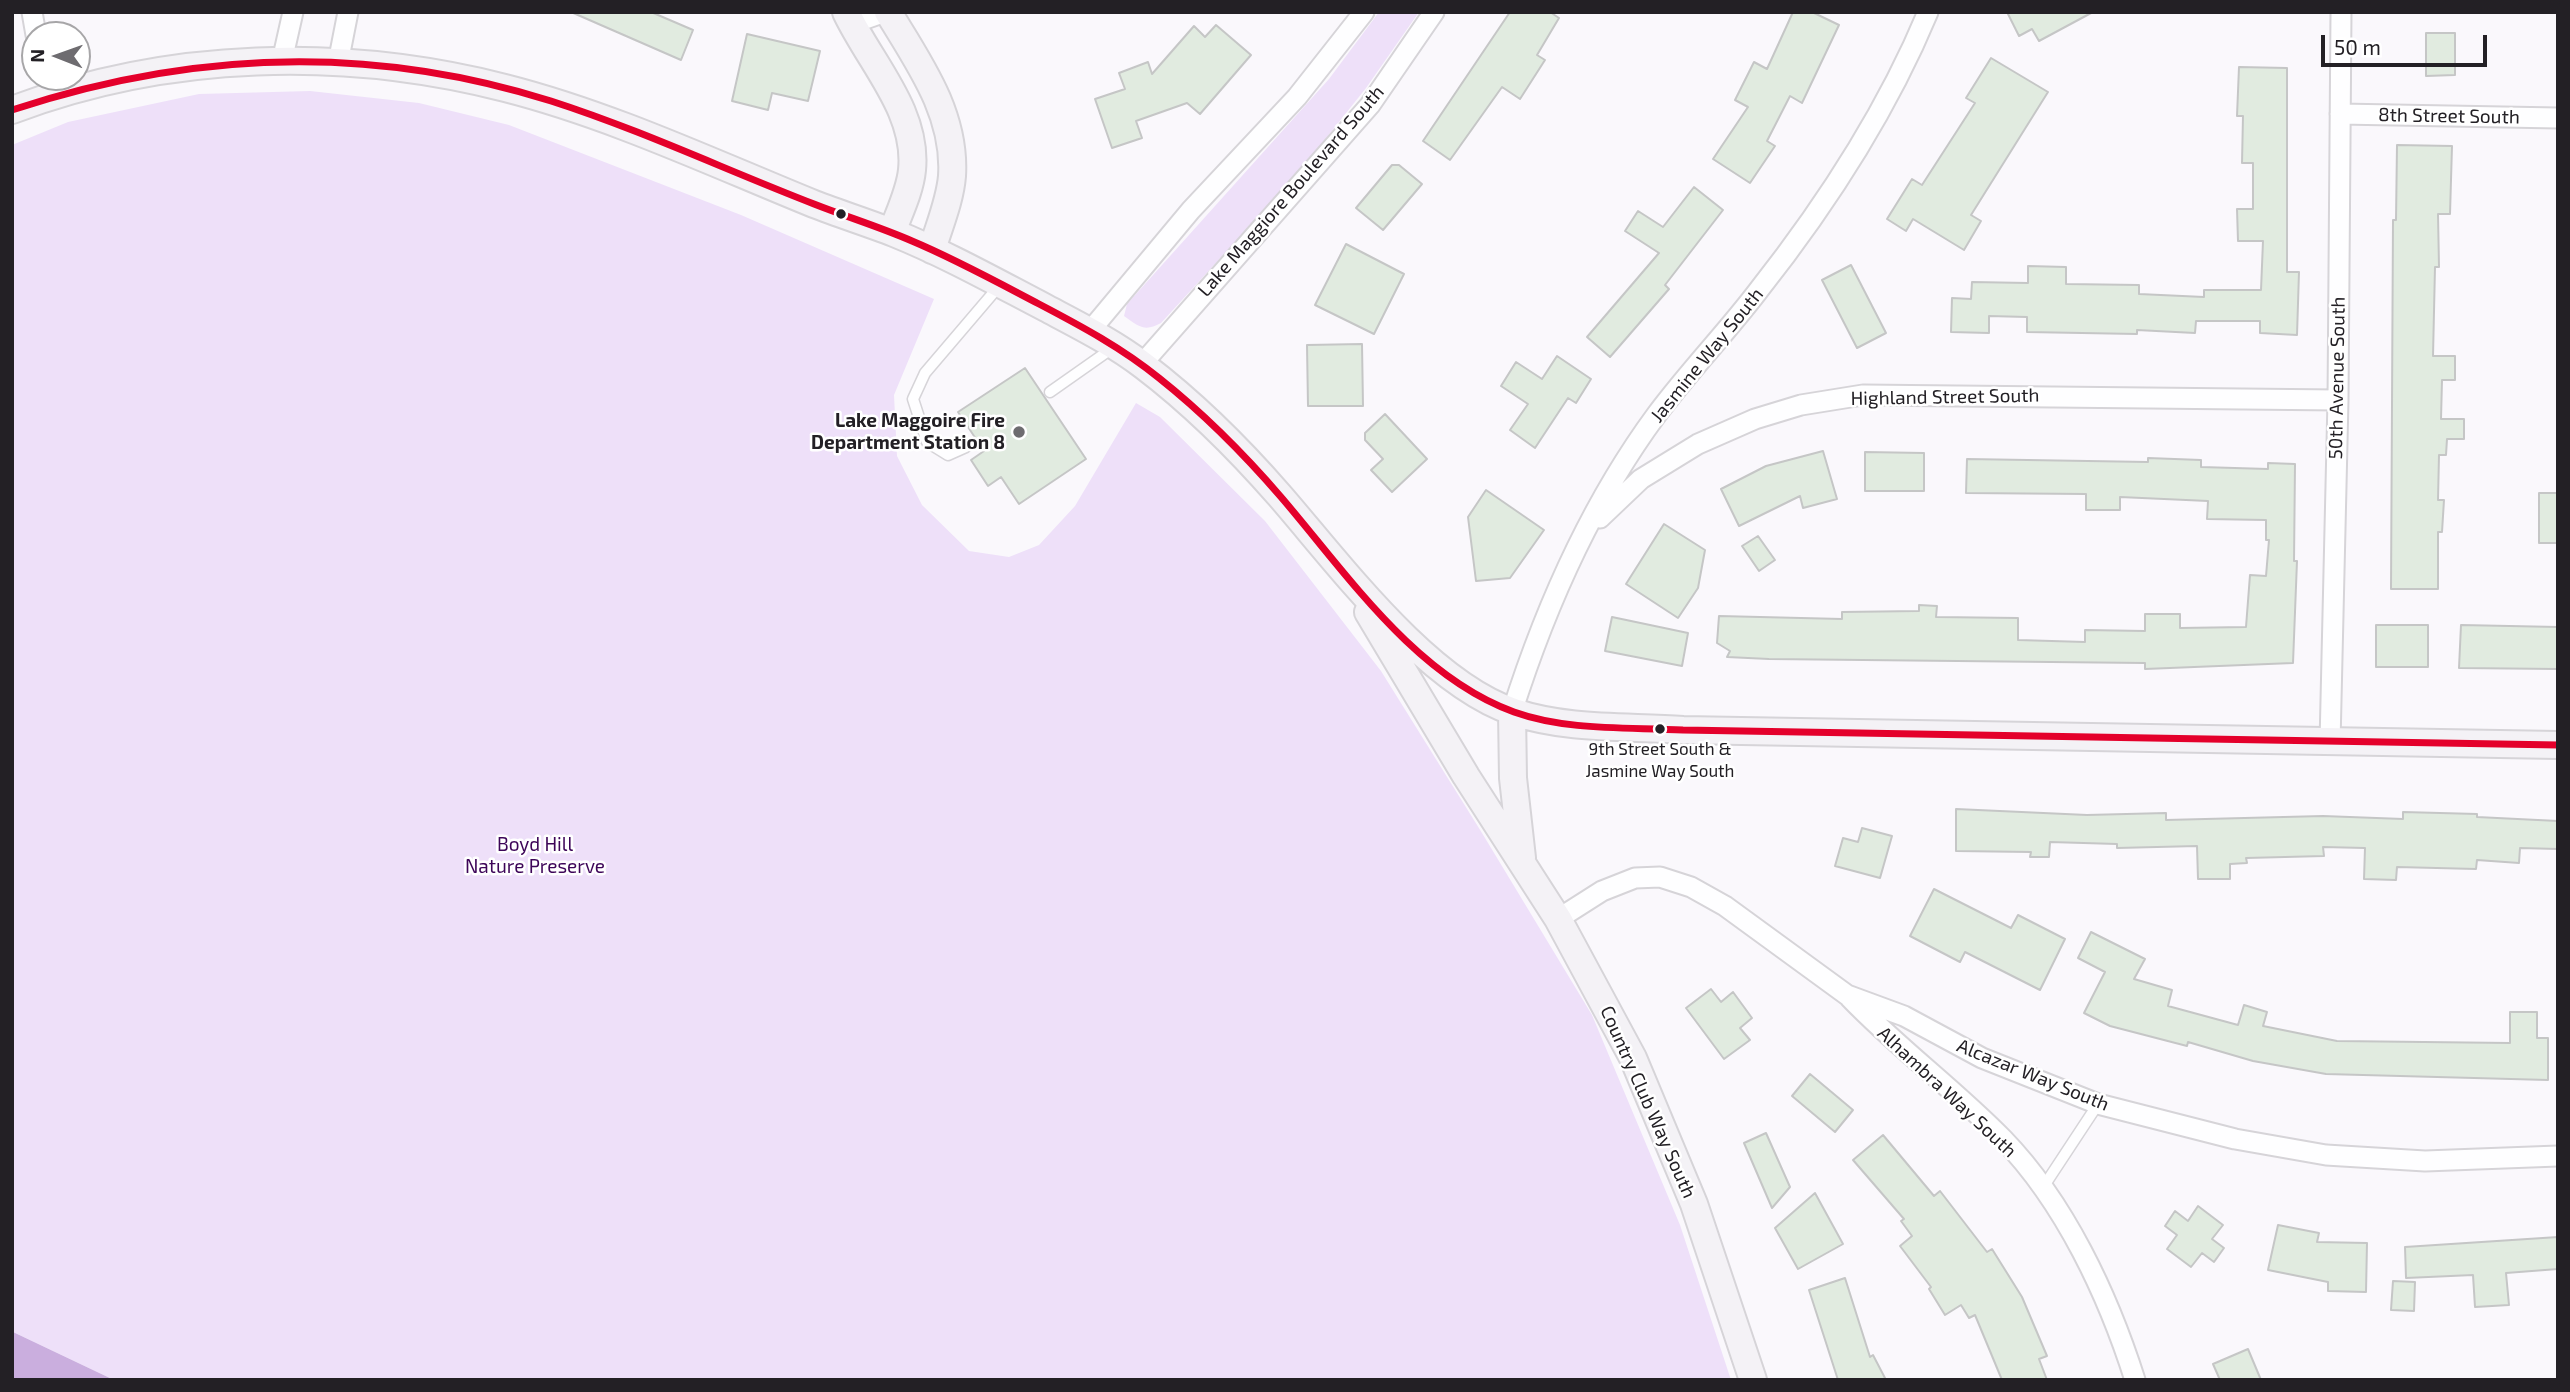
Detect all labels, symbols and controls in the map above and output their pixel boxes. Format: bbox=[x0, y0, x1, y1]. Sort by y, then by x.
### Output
north arrow bbox=[21, 21, 91, 91]
scale bar bbox=[2325, 21, 2491, 65]
text: 50 m bbox=[2334, 34, 2381, 59]
text: N bbox=[25, 49, 48, 63]
street label: Lake Maggiore Boulevard South bbox=[1193, 81, 1389, 301]
street label: 8th Street South bbox=[2378, 103, 2520, 129]
unlabelled marker bbox=[834, 207, 848, 221]
street label: Jasmine Way South bbox=[1646, 283, 1768, 427]
street label: 50th Avenue South bbox=[2324, 297, 2350, 459]
street label: Highland Street South bbox=[1850, 384, 2040, 410]
place label: Lake Maggoire Fire Department Station 8 bbox=[811, 410, 1005, 454]
marker: Lake Maggoire Fire Department Station 8 bbox=[1011, 424, 1027, 440]
marker: 9th Street South & Jasmine Way South bbox=[1653, 722, 1667, 736]
place label: 9th Street South & Jasmine Way South bbox=[1586, 739, 1734, 779]
park label: Boyd Hill Nature Preserve bbox=[465, 834, 605, 878]
street label: Country Club Way South bbox=[1595, 1002, 1701, 1202]
street label: Alhambra Way South bbox=[1873, 1022, 2021, 1162]
street label: Alcazar Way South bbox=[1954, 1034, 2112, 1116]

